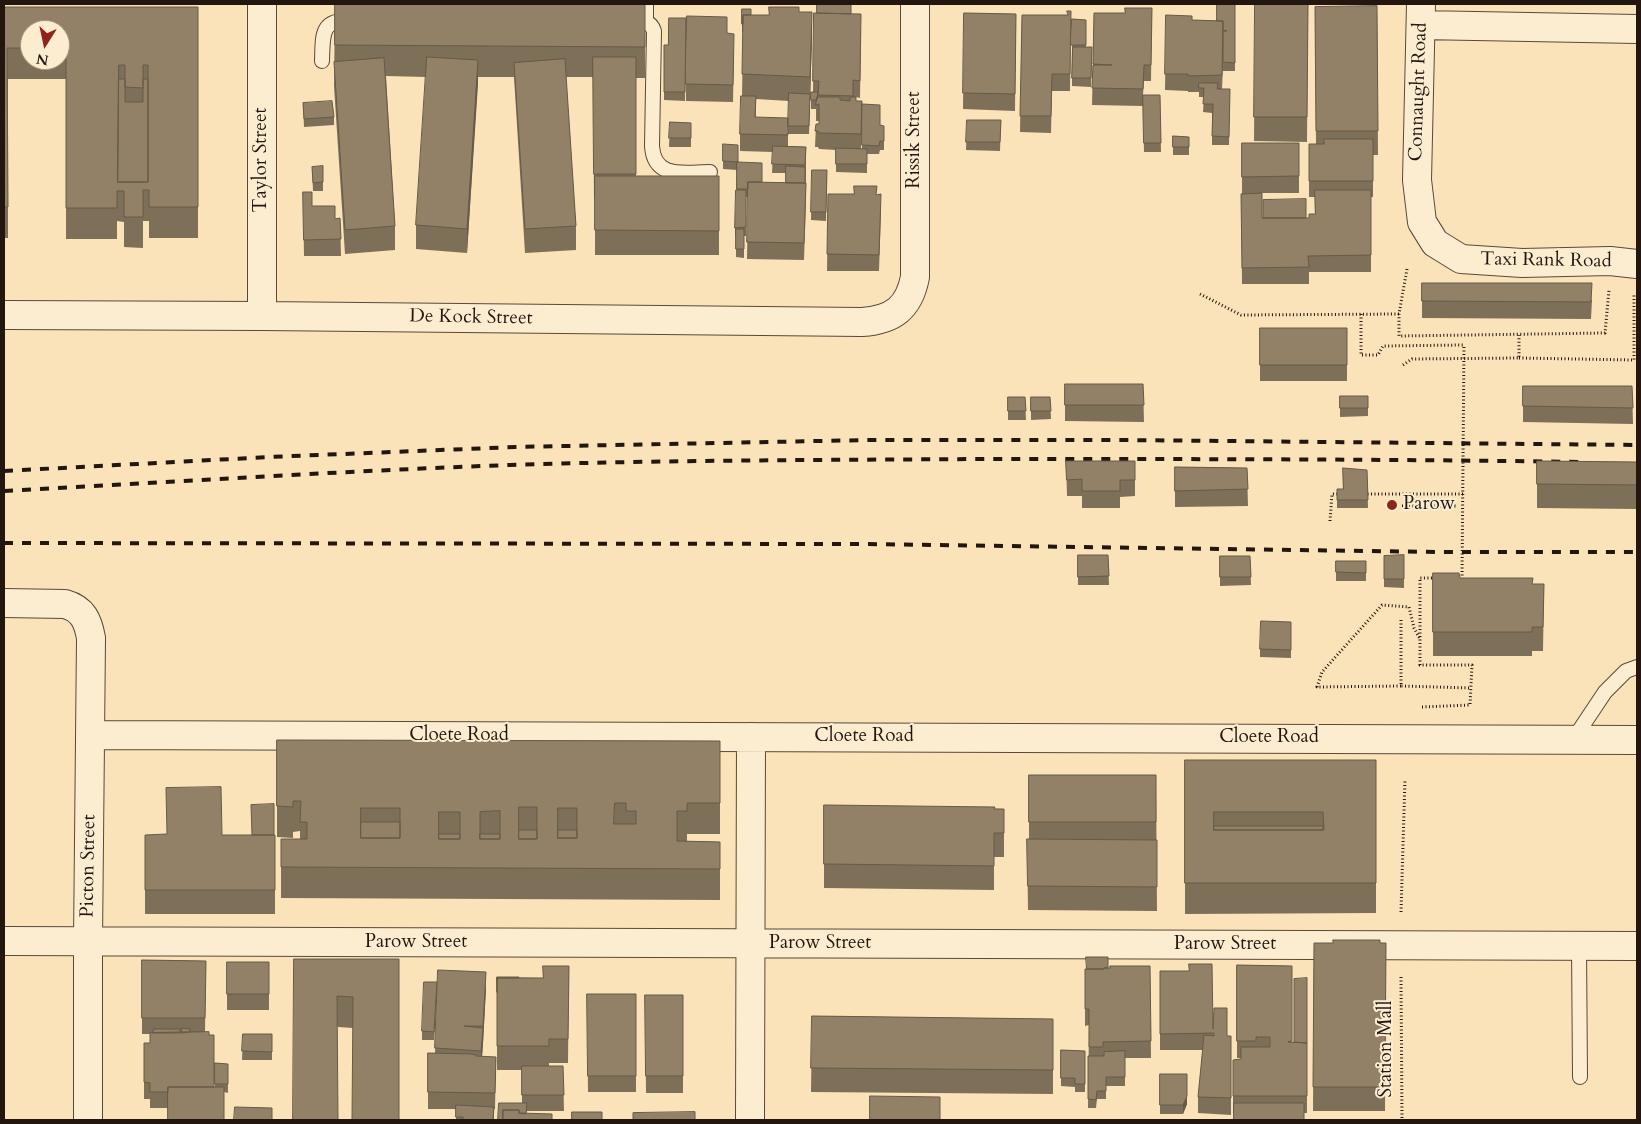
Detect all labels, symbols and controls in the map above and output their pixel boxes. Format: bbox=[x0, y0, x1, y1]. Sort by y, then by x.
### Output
north arrow bbox=[20, 20, 70, 70]
street label: Connaught Road bbox=[1405, 22, 1433, 162]
text: N bbox=[35, 49, 50, 70]
street label: Rissik Street bbox=[904, 91, 926, 189]
street label: Taylor Street bbox=[251, 107, 273, 213]
street label: Taxi Rank Road bbox=[1480, 248, 1612, 274]
street label: De Kock Street bbox=[409, 306, 533, 330]
place label: Parow bbox=[1403, 494, 1455, 516]
marker: Parow bbox=[1385, 498, 1399, 512]
street label: Cloete Road bbox=[409, 725, 509, 747]
street label: Cloete Road bbox=[814, 726, 914, 748]
street label: Cloete Road bbox=[1219, 727, 1319, 749]
street label: Picton Street bbox=[77, 814, 101, 918]
street label: Parow Street bbox=[365, 932, 467, 954]
street label: Parow Street bbox=[769, 933, 871, 955]
street label: Parow Street bbox=[1174, 934, 1276, 956]
street label: Station Mall bbox=[1376, 1000, 1398, 1098]

